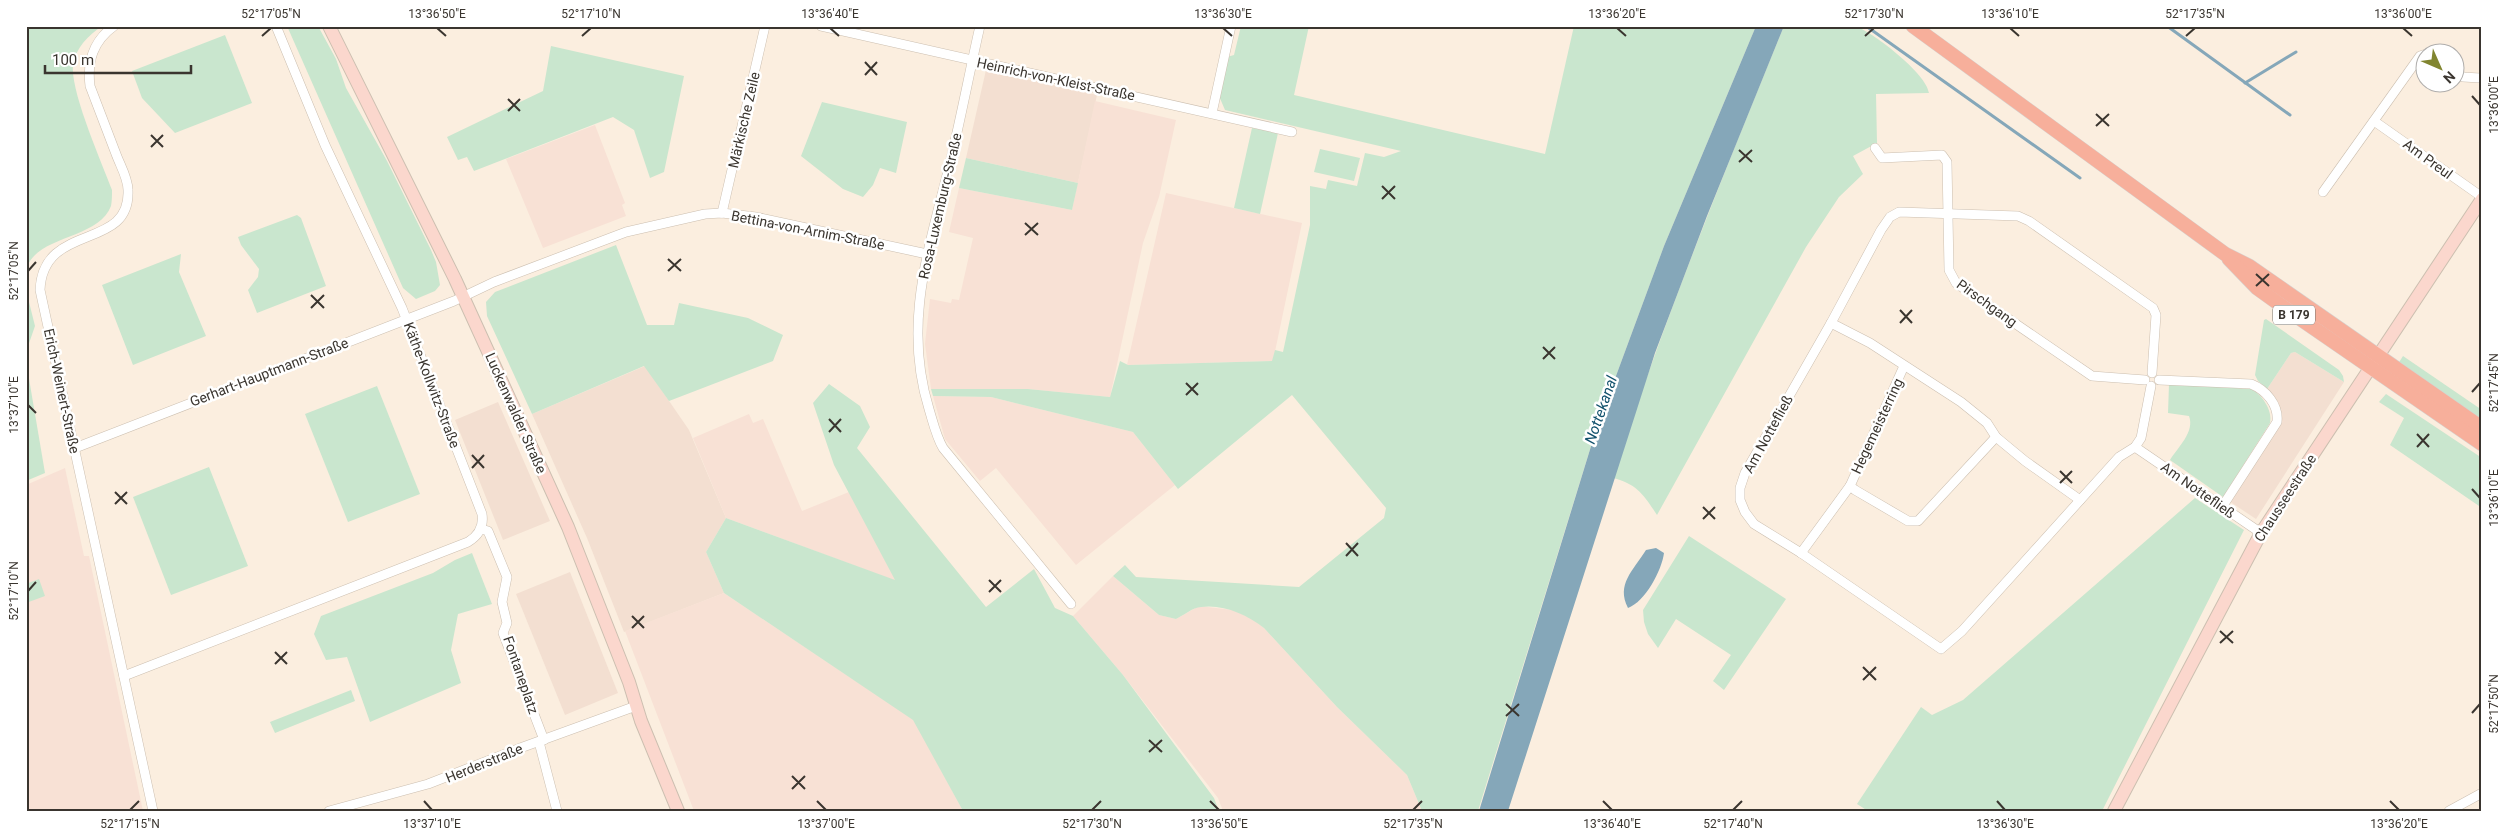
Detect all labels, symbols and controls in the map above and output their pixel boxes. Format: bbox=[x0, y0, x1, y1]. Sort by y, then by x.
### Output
text: 52°17'05"N bbox=[241, 7, 301, 21]
text: 13°36'50"E bbox=[408, 7, 466, 21]
text: 52°17'10"N bbox=[561, 7, 621, 21]
text: 13°36'40"E bbox=[801, 7, 859, 21]
text: 13°36'30"E bbox=[1194, 7, 1252, 21]
text: 13°36'20"E bbox=[1588, 7, 1646, 21]
text: 52°17'30"N bbox=[1844, 7, 1904, 21]
text: 13°36'10"E bbox=[1981, 7, 2039, 21]
text: 52°17'35"N bbox=[2165, 7, 2225, 21]
text: 13°36'00"E bbox=[2374, 7, 2432, 21]
scale bar bbox=[45, 42, 191, 74]
north arrow bbox=[2416, 42, 2466, 92]
text: 100 m bbox=[52, 51, 94, 69]
street label: Heinrich-von-Kleist-Straße bbox=[975, 54, 1137, 104]
text: N bbox=[2440, 68, 2458, 86]
street label: Märkische Zeile bbox=[725, 70, 763, 170]
text: 13°36'00"E bbox=[2487, 76, 2501, 134]
street label: Rosa-Luxemburg-Straße bbox=[915, 131, 965, 281]
street label: Am Preul bbox=[2400, 136, 2456, 182]
street label: Bettina-von-Arnim-Straße bbox=[730, 207, 886, 253]
text: 52°17'05"N bbox=[7, 241, 21, 301]
street label: Pirschgang bbox=[1954, 276, 2020, 330]
road number: B 179 bbox=[2273, 306, 2315, 324]
street label: Käthe-Kollwitz-Straße bbox=[401, 320, 463, 450]
street label: Erich-Weinert-Straße bbox=[41, 327, 83, 455]
street label: Gerhart-Hauptmann-Straße bbox=[188, 334, 350, 410]
street label: Luckenwalder Straße bbox=[482, 350, 550, 476]
text: 52°17'45"N bbox=[2487, 353, 2501, 413]
water label: Nottekanal bbox=[1581, 373, 1621, 446]
text: 13°37'10"E bbox=[7, 376, 21, 434]
street label: Hegemeisterring bbox=[1848, 376, 1906, 476]
street label: Am Nottefließ bbox=[1740, 392, 1796, 476]
street label: Chausseestraße bbox=[2251, 451, 2319, 545]
street label: Am Nottefließ bbox=[2158, 459, 2238, 521]
text: 13°36'10"E bbox=[2487, 469, 2501, 527]
text: 52°17'10"N bbox=[7, 561, 21, 621]
street label: Fontaneplatz bbox=[500, 634, 542, 716]
text: 52°17'50"N bbox=[2487, 674, 2501, 734]
street label: Herderstraße bbox=[443, 740, 525, 786]
text: 52°17'15"N bbox=[100, 817, 160, 831]
text: 13°37'10"E bbox=[403, 817, 461, 831]
text: 13°37'00"E bbox=[797, 817, 855, 831]
text: 52°17'30"N bbox=[1062, 817, 1122, 831]
text: 13°36'50"E bbox=[1190, 817, 1248, 831]
text: 52°17'35"N bbox=[1383, 817, 1443, 831]
text: 13°36'40"E bbox=[1583, 817, 1641, 831]
text: 52°17'40"N bbox=[1703, 817, 1763, 831]
text: 13°36'30"E bbox=[1976, 817, 2034, 831]
text: 13°36'20"E bbox=[2370, 817, 2428, 831]

